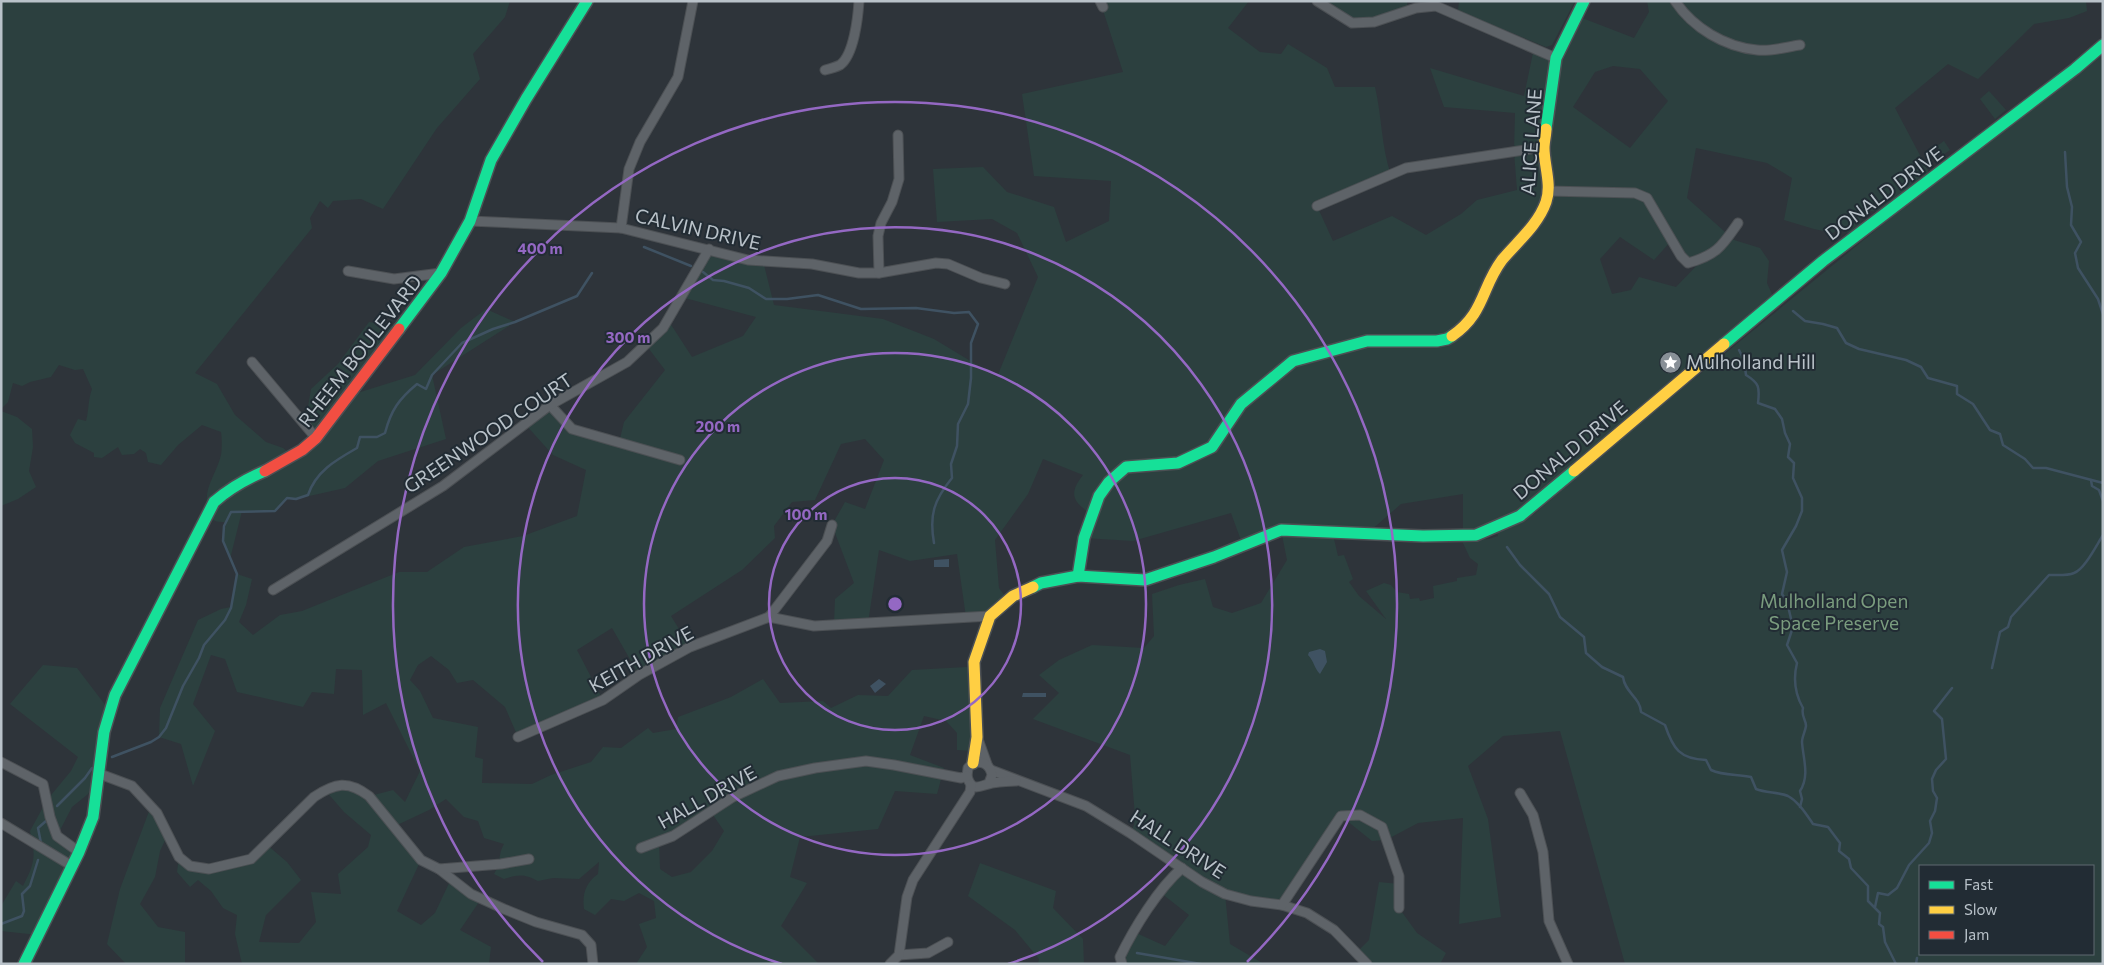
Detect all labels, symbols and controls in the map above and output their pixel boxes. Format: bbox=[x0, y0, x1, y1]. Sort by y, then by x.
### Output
street label: ALICE LANE bbox=[1515, 88, 1546, 196]
street label: DONALD DRIVE bbox=[1820, 141, 1947, 244]
street label: CALVIN DRIVE bbox=[633, 203, 763, 254]
text: 400 m bbox=[517, 239, 563, 257]
street label: RHEEM BOULEVARD bbox=[293, 270, 426, 431]
text: 300 m bbox=[606, 328, 650, 346]
place icon: Mulholland Hill bbox=[1658, 350, 1682, 374]
place label: Mulholland Hill bbox=[1686, 350, 1816, 373]
street label: GREENWOOD COURT bbox=[399, 368, 576, 498]
street label: DONALD DRIVE bbox=[1508, 395, 1631, 504]
text: 200 m bbox=[696, 417, 740, 435]
text: 100 m bbox=[785, 505, 827, 523]
park label: Mulholland Open Space Preserve bbox=[1760, 589, 1908, 634]
centre of rings bbox=[886, 595, 904, 613]
street label: KEITH DRIVE bbox=[585, 620, 697, 697]
street label: HALL DRIVE bbox=[653, 760, 760, 833]
street label: HALL DRIVE bbox=[1126, 804, 1230, 883]
legend bbox=[1919, 865, 2094, 955]
text: Fast bbox=[1964, 875, 1993, 893]
text: Slow bbox=[1964, 900, 1997, 918]
text: Jam bbox=[1964, 925, 1989, 943]

